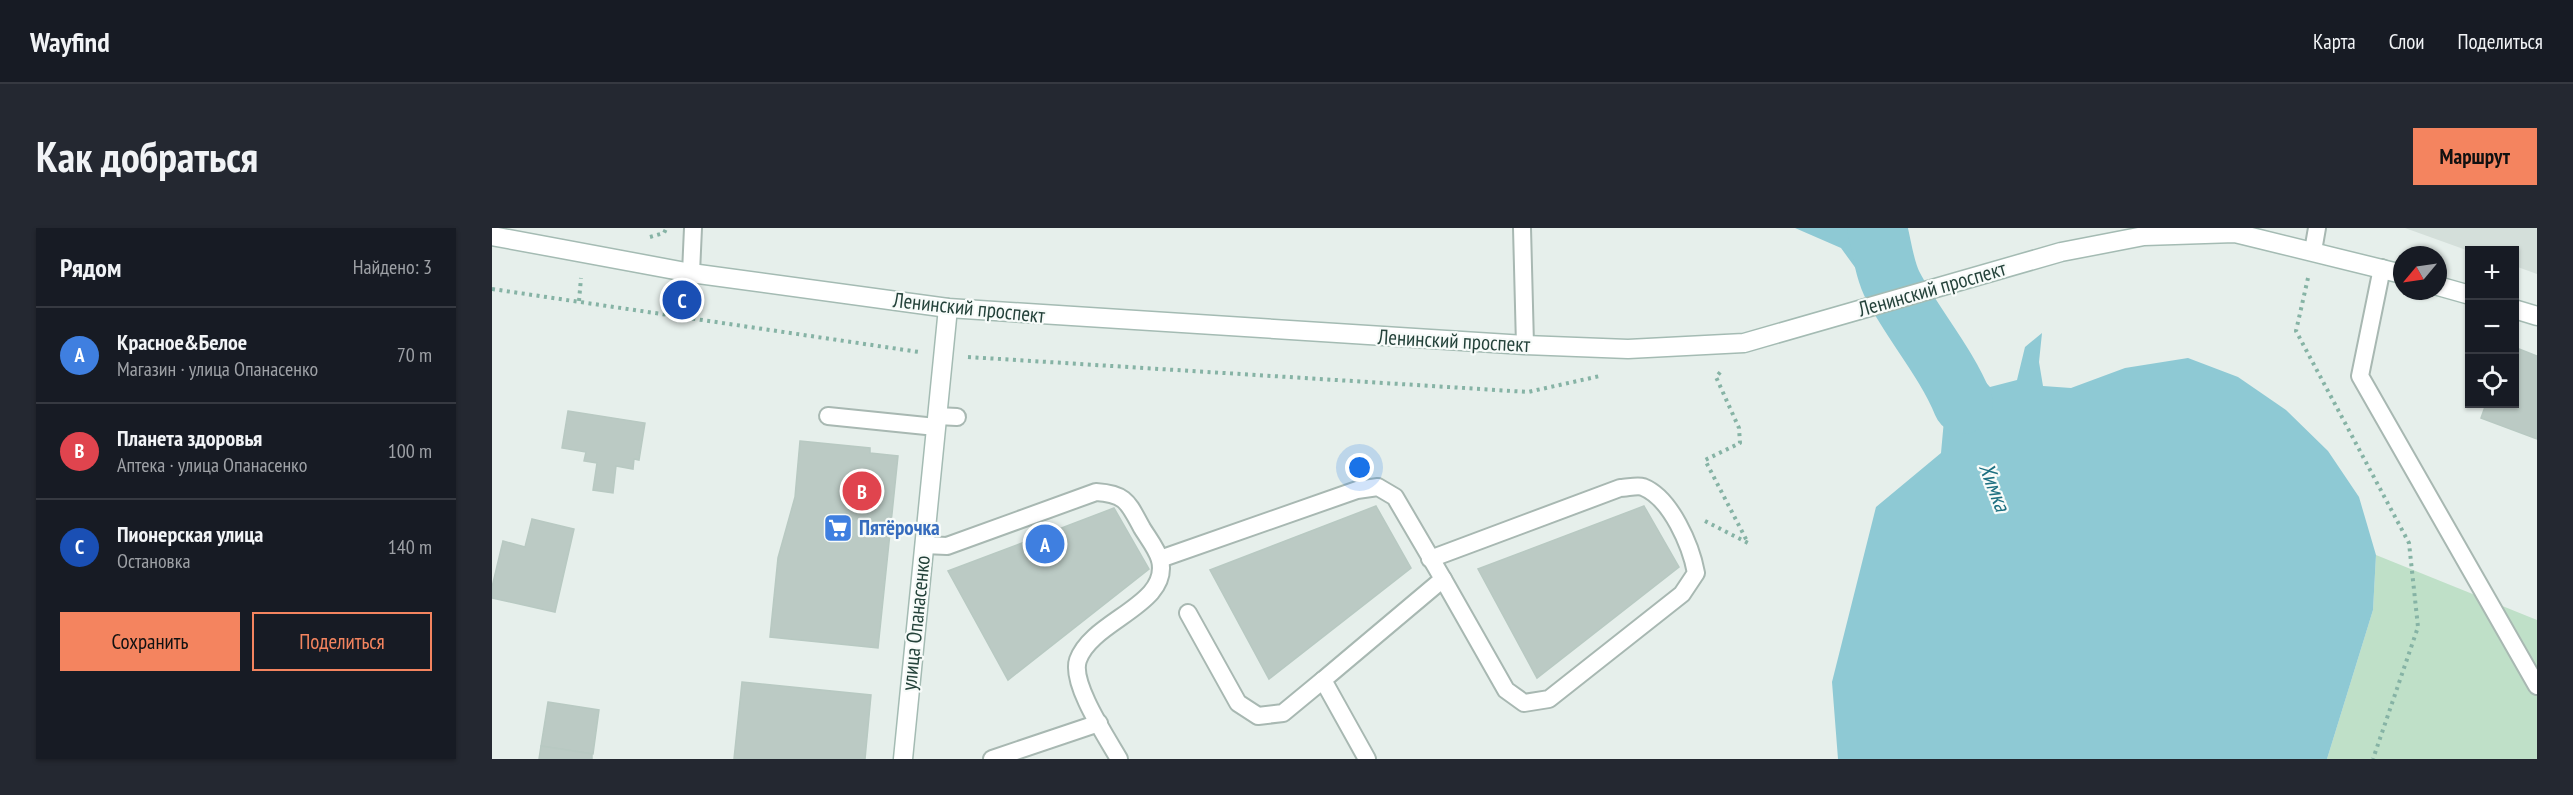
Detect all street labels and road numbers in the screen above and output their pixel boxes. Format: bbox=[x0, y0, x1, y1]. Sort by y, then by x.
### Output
street label: Ленинский проспект bbox=[1854, 254, 2009, 323]
street label: Ленинский проспект bbox=[891, 286, 1047, 329]
street label: Ленинский проспект bbox=[1376, 323, 1531, 358]
street label: улица Опанасенко bbox=[895, 554, 936, 692]

